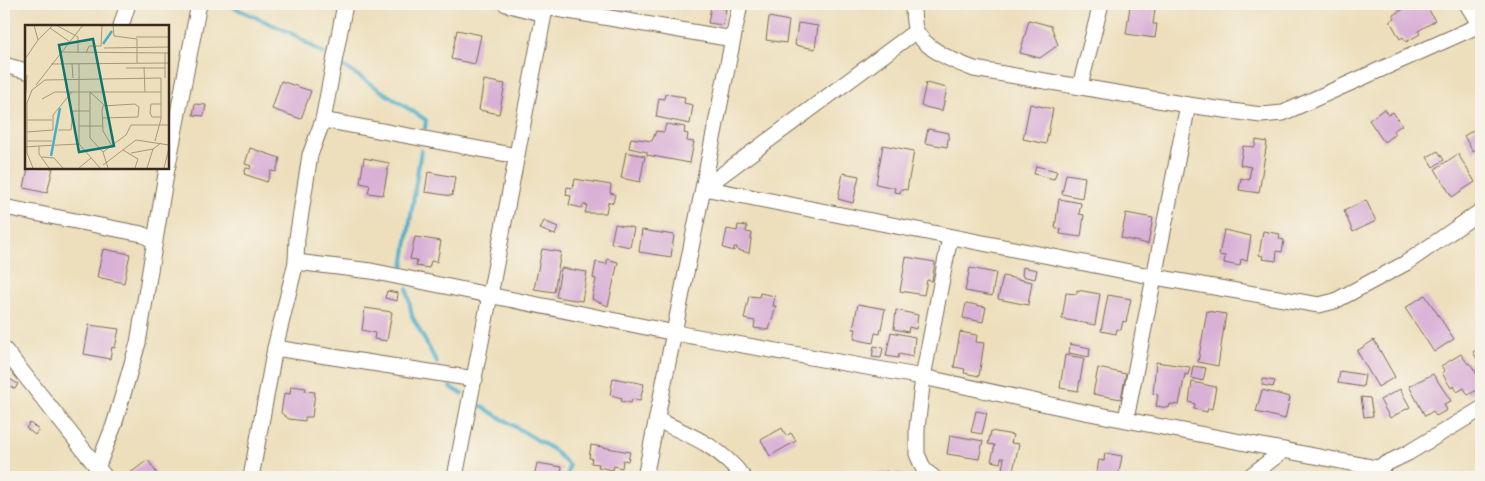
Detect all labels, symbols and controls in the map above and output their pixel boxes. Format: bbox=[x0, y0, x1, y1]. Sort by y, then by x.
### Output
inset map bbox=[25, 25, 169, 169]

